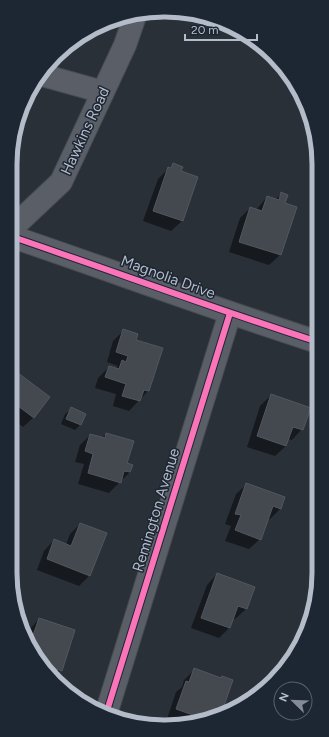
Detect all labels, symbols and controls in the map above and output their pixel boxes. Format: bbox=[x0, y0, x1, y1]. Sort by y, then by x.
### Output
scale bar bbox=[185, 16, 257, 42]
text: 20 m bbox=[191, 23, 219, 37]
street label: Hawkins Road bbox=[57, 84, 113, 178]
street label: Magnolia Drive bbox=[118, 252, 218, 302]
street label: Remington Avenue bbox=[129, 446, 183, 574]
north arrow bbox=[273, 681, 313, 721]
text: N bbox=[277, 691, 292, 704]

